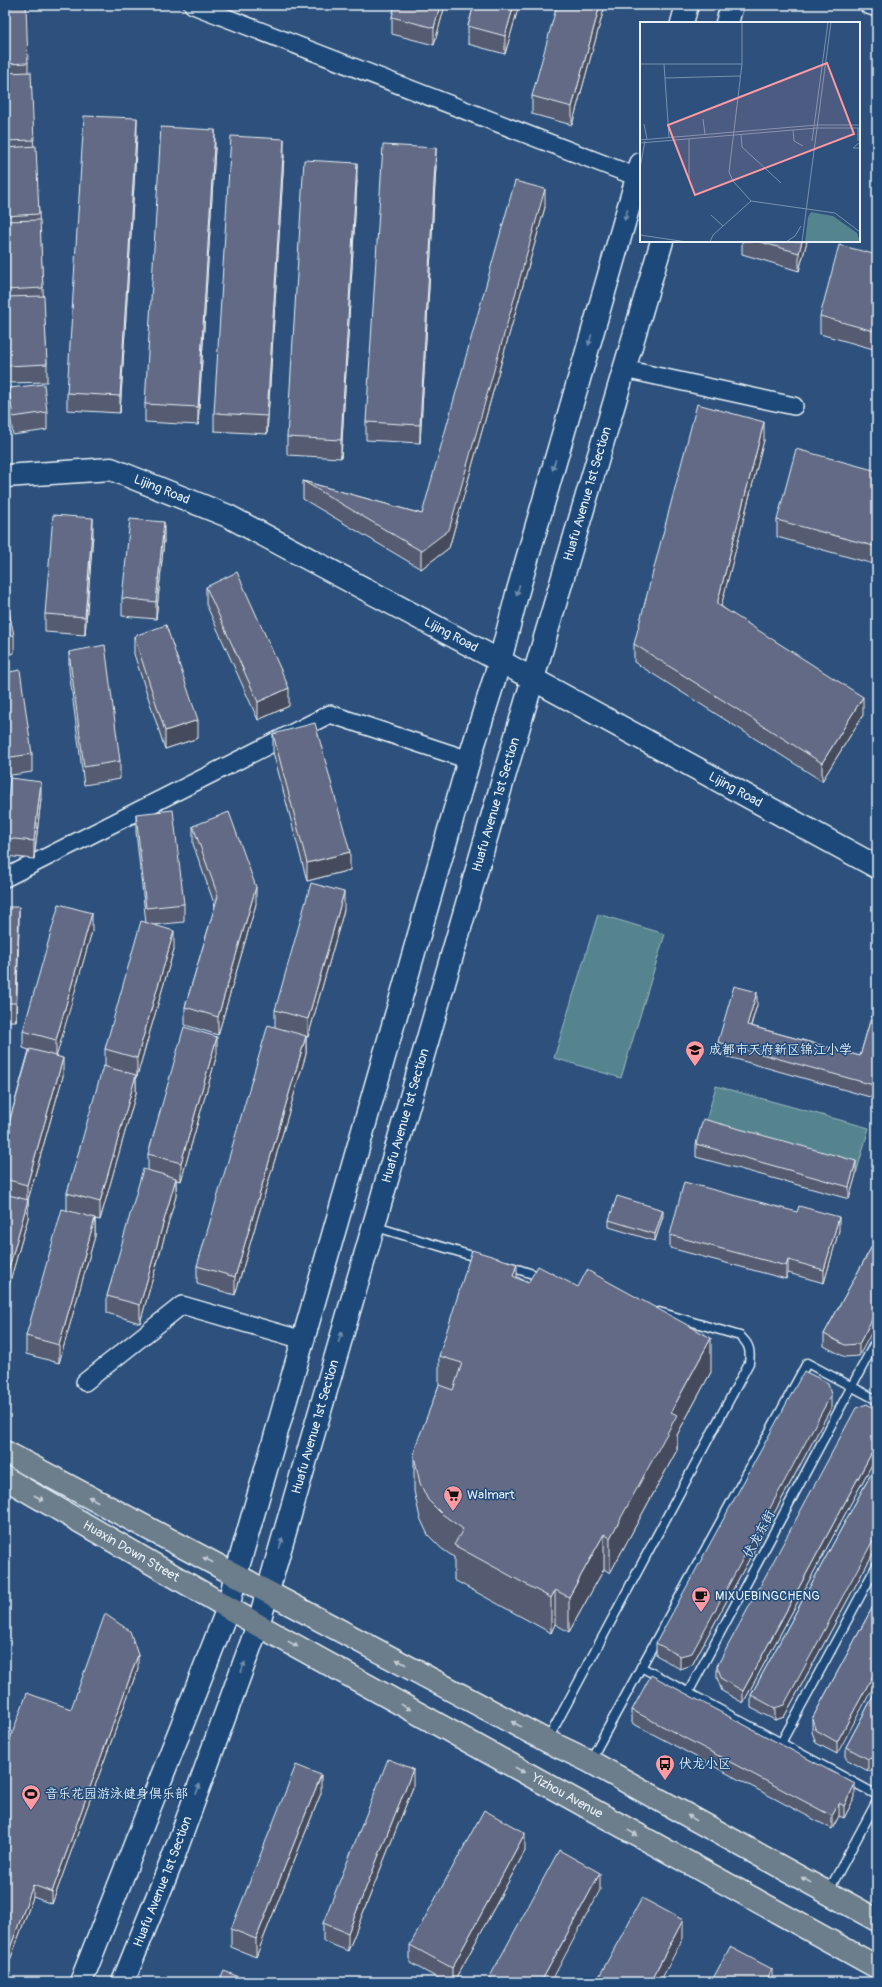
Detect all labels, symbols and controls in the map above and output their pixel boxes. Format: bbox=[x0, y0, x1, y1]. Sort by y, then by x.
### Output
inset map bbox=[640, 22, 860, 242]
one-way arrow bbox=[623, 210, 629, 222]
one-way arrow bbox=[587, 335, 593, 347]
street label: Huafu Avenue 1st Section bbox=[560, 425, 615, 563]
one-way arrow bbox=[551, 459, 557, 471]
street label: Lijing Road bbox=[132, 471, 192, 508]
one-way arrow bbox=[515, 584, 521, 596]
street label: Lijing Road bbox=[421, 614, 481, 656]
street label: Huafu Avenue 1st Section bbox=[469, 735, 523, 874]
street label: Lijing Road bbox=[706, 769, 765, 811]
school or university icon: 成都市天府新区锦江小学 bbox=[684, 1039, 706, 1067]
place label: 成都市天府新区锦江小学 bbox=[709, 1042, 852, 1058]
street label: Huafu Avenue 1st Section bbox=[379, 1047, 433, 1185]
one-way arrow bbox=[338, 1331, 344, 1344]
street label: Huafu Avenue 1st Section bbox=[288, 1358, 342, 1496]
supermarket icon: Walmart bbox=[442, 1484, 464, 1512]
place label: Walmart bbox=[467, 1487, 515, 1503]
one-way arrow bbox=[33, 1494, 45, 1501]
one-way arrow bbox=[87, 1496, 99, 1502]
street label: 伏龙东街 bbox=[740, 1507, 778, 1561]
street label: Huaxin Down Street bbox=[80, 1517, 183, 1586]
one-way arrow bbox=[278, 1537, 284, 1549]
one-way arrow bbox=[202, 1556, 214, 1563]
cafe icon: MIXUEBINGCHENG bbox=[690, 1585, 712, 1613]
place label: MIXUEBINGCHENG bbox=[715, 1588, 820, 1604]
one-way arrow bbox=[287, 1640, 298, 1647]
one-way arrow bbox=[395, 1659, 407, 1665]
one-way arrow bbox=[240, 1661, 246, 1673]
one-way arrow bbox=[400, 1704, 412, 1710]
one-way arrow bbox=[510, 1720, 522, 1727]
bus stop icon: 伏龙小区 bbox=[654, 1753, 676, 1781]
place label: 伏龙小区 bbox=[679, 1756, 731, 1772]
one-way arrow bbox=[514, 1767, 526, 1774]
street label: Yizhou Avenue bbox=[528, 1769, 606, 1822]
sports icon: 音乐花园游泳健身俱乐部 bbox=[20, 1783, 42, 1811]
one-way arrow bbox=[195, 1783, 201, 1795]
place label: 音乐花园游泳健身俱乐部 bbox=[45, 1786, 188, 1802]
street label: Huafu Avenue 1st Section bbox=[130, 1814, 196, 1949]
one-way arrow bbox=[686, 1814, 698, 1821]
one-way arrow bbox=[627, 1830, 639, 1837]
one-way arrow bbox=[800, 1877, 812, 1884]

